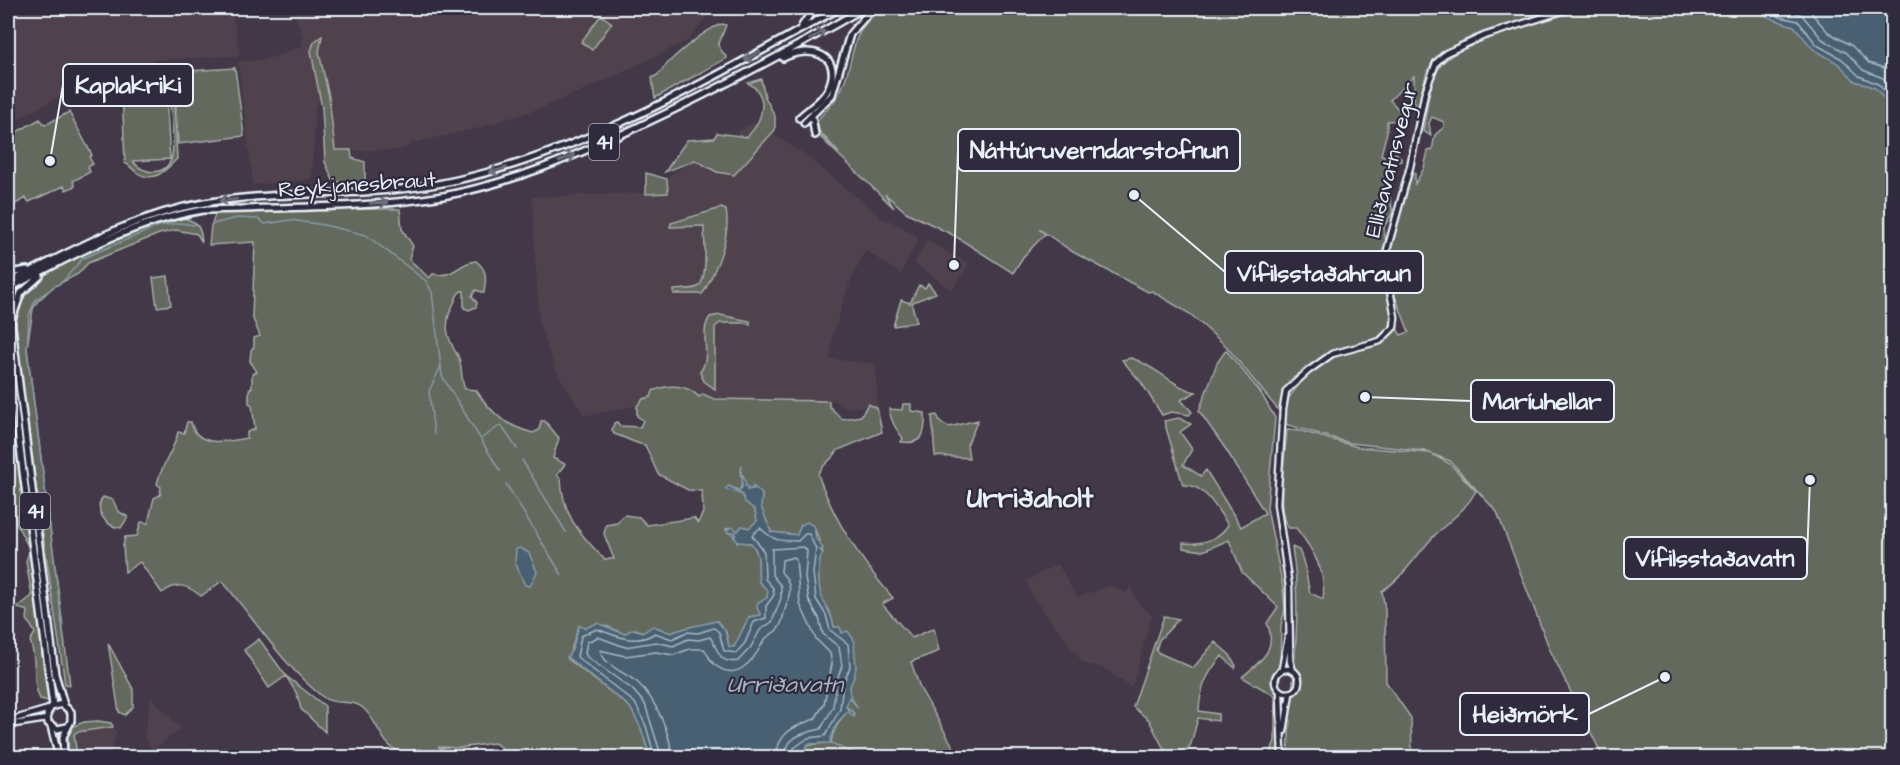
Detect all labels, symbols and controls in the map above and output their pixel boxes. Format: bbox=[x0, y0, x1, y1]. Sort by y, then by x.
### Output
one-way arrow bbox=[809, 28, 826, 40]
one-way arrow bbox=[744, 50, 761, 62]
callout: Kaplakriki bbox=[63, 64, 193, 106]
text: Kaplakriki bbox=[75, 69, 181, 103]
street label: Elliðavatnsvegur bbox=[1358, 79, 1427, 241]
road number: 41 bbox=[589, 124, 619, 160]
callout: Náttúruverndarstofnun bbox=[958, 129, 1240, 171]
text: Náttúruverndarstofnun bbox=[970, 134, 1228, 168]
one-way arrow bbox=[558, 152, 576, 163]
street label: Reykjanesbraut bbox=[277, 164, 437, 207]
one-way arrow bbox=[489, 165, 508, 176]
one-way arrow bbox=[218, 195, 238, 206]
one-way arrow bbox=[368, 198, 388, 209]
callout: Vífilsstaðahraun bbox=[1225, 251, 1423, 293]
text: Vífilsstaðahraun bbox=[1236, 257, 1411, 291]
callout: Maríuhellar bbox=[1471, 380, 1614, 422]
text: Maríuhellar bbox=[1483, 385, 1602, 419]
district label: Urriðaholt bbox=[967, 479, 1094, 518]
road number: 41 bbox=[20, 493, 50, 529]
callout: Vífilsstaðavatn bbox=[1624, 537, 1807, 579]
text: Vífilsstaðavatn bbox=[1635, 542, 1794, 576]
water label: Urriðavatn bbox=[727, 668, 845, 702]
callout: Heiðmörk bbox=[1460, 693, 1589, 735]
text: Heiðmörk bbox=[1472, 698, 1578, 732]

